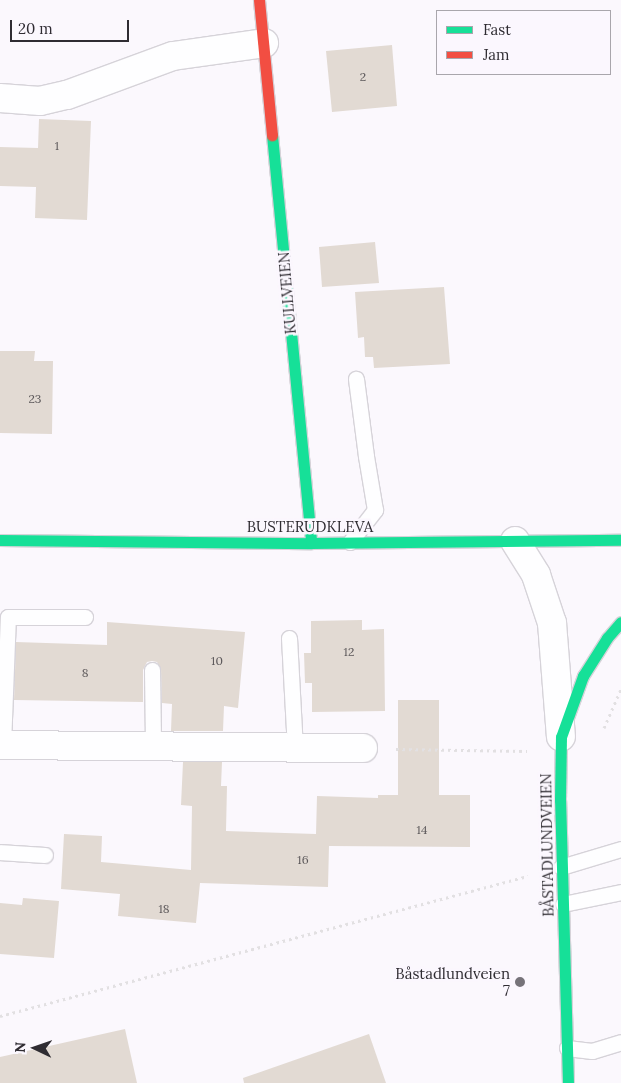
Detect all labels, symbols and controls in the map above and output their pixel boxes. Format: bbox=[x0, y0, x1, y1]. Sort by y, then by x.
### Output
scale bar bbox=[12, 10, 131, 42]
legend bbox=[436, 10, 611, 75]
text: 20 m bbox=[18, 19, 53, 38]
text: Fast bbox=[483, 20, 511, 39]
text: Jam bbox=[483, 45, 510, 64]
house number: 2 bbox=[360, 70, 366, 84]
house number: 1 bbox=[55, 139, 59, 153]
street label: KULLVEIEN bbox=[274, 251, 300, 335]
house number: 23 bbox=[29, 392, 41, 406]
street label: BUSTERUDKLEVA bbox=[247, 518, 373, 536]
house number: 12 bbox=[344, 645, 354, 659]
house number: 10 bbox=[211, 654, 223, 668]
house number: 8 bbox=[82, 666, 88, 680]
street label: BÅSTADLUNDVEIEN bbox=[537, 773, 557, 917]
house number: 14 bbox=[417, 823, 427, 837]
house number: 16 bbox=[297, 853, 309, 867]
house number: 18 bbox=[158, 902, 170, 916]
place label: Båstadlundveien 7 bbox=[395, 964, 510, 999]
marker: Båstadlundveien 7 bbox=[514, 976, 526, 988]
north arrow bbox=[10, 1023, 60, 1073]
text: N bbox=[11, 1041, 29, 1053]

